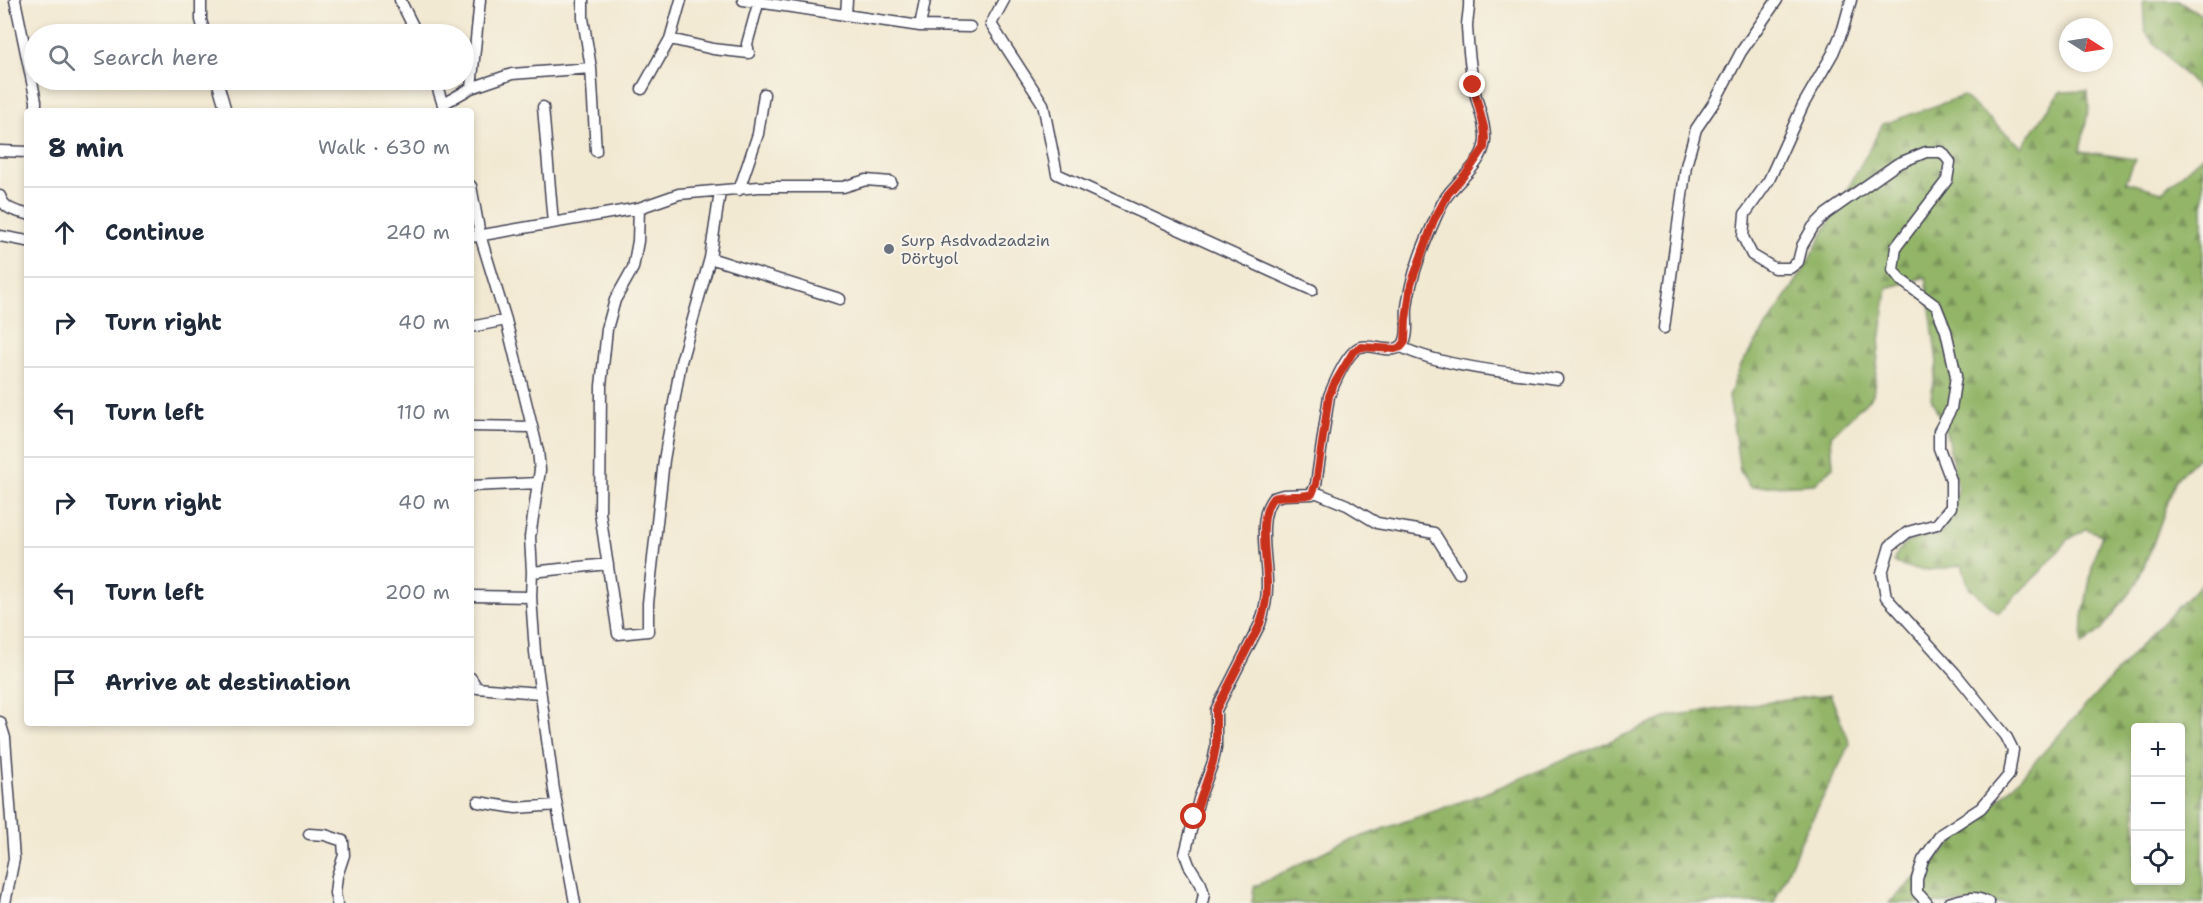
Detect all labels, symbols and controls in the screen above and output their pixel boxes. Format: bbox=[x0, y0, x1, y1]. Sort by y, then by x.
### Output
north arrow bbox=[2059, 18, 2113, 72]
search box bbox=[24, 24, 474, 90]
icon: search bbox=[45, 41, 78, 74]
text: Search here bbox=[93, 43, 219, 72]
route end bbox=[1459, 71, 1485, 97]
text: 8 min bbox=[48, 130, 124, 165]
text: Walk · 630 m bbox=[318, 134, 450, 160]
icon: ahead bbox=[48, 216, 81, 249]
text: Continue bbox=[105, 218, 205, 247]
text: 240 m bbox=[385, 219, 450, 245]
place label: Surp Asdvadzadzin Dörtyol bbox=[901, 230, 1050, 269]
marker: Surp Asdvadzadzin Dörtyol bbox=[882, 242, 896, 256]
icon: right bbox=[48, 306, 81, 339]
text: Turn right bbox=[105, 308, 222, 337]
text: 40 m bbox=[398, 309, 450, 335]
icon: left bbox=[48, 396, 81, 429]
text: Turn left bbox=[105, 398, 204, 427]
text: 110 m bbox=[396, 399, 450, 425]
icon: right bbox=[48, 486, 81, 519]
text: Turn right bbox=[105, 488, 222, 517]
text: 40 m bbox=[398, 489, 450, 515]
icon: left bbox=[48, 576, 81, 609]
text: Turn left bbox=[105, 578, 204, 607]
text: 200 m bbox=[385, 579, 450, 605]
icon: arrive bbox=[48, 666, 81, 699]
text: Arrive at destination bbox=[105, 668, 351, 697]
map controls bbox=[2131, 723, 2185, 885]
button: + bbox=[2131, 723, 2185, 777]
button: − bbox=[2131, 777, 2185, 831]
route start bbox=[1180, 803, 1206, 829]
button: locate bbox=[2131, 831, 2185, 885]

